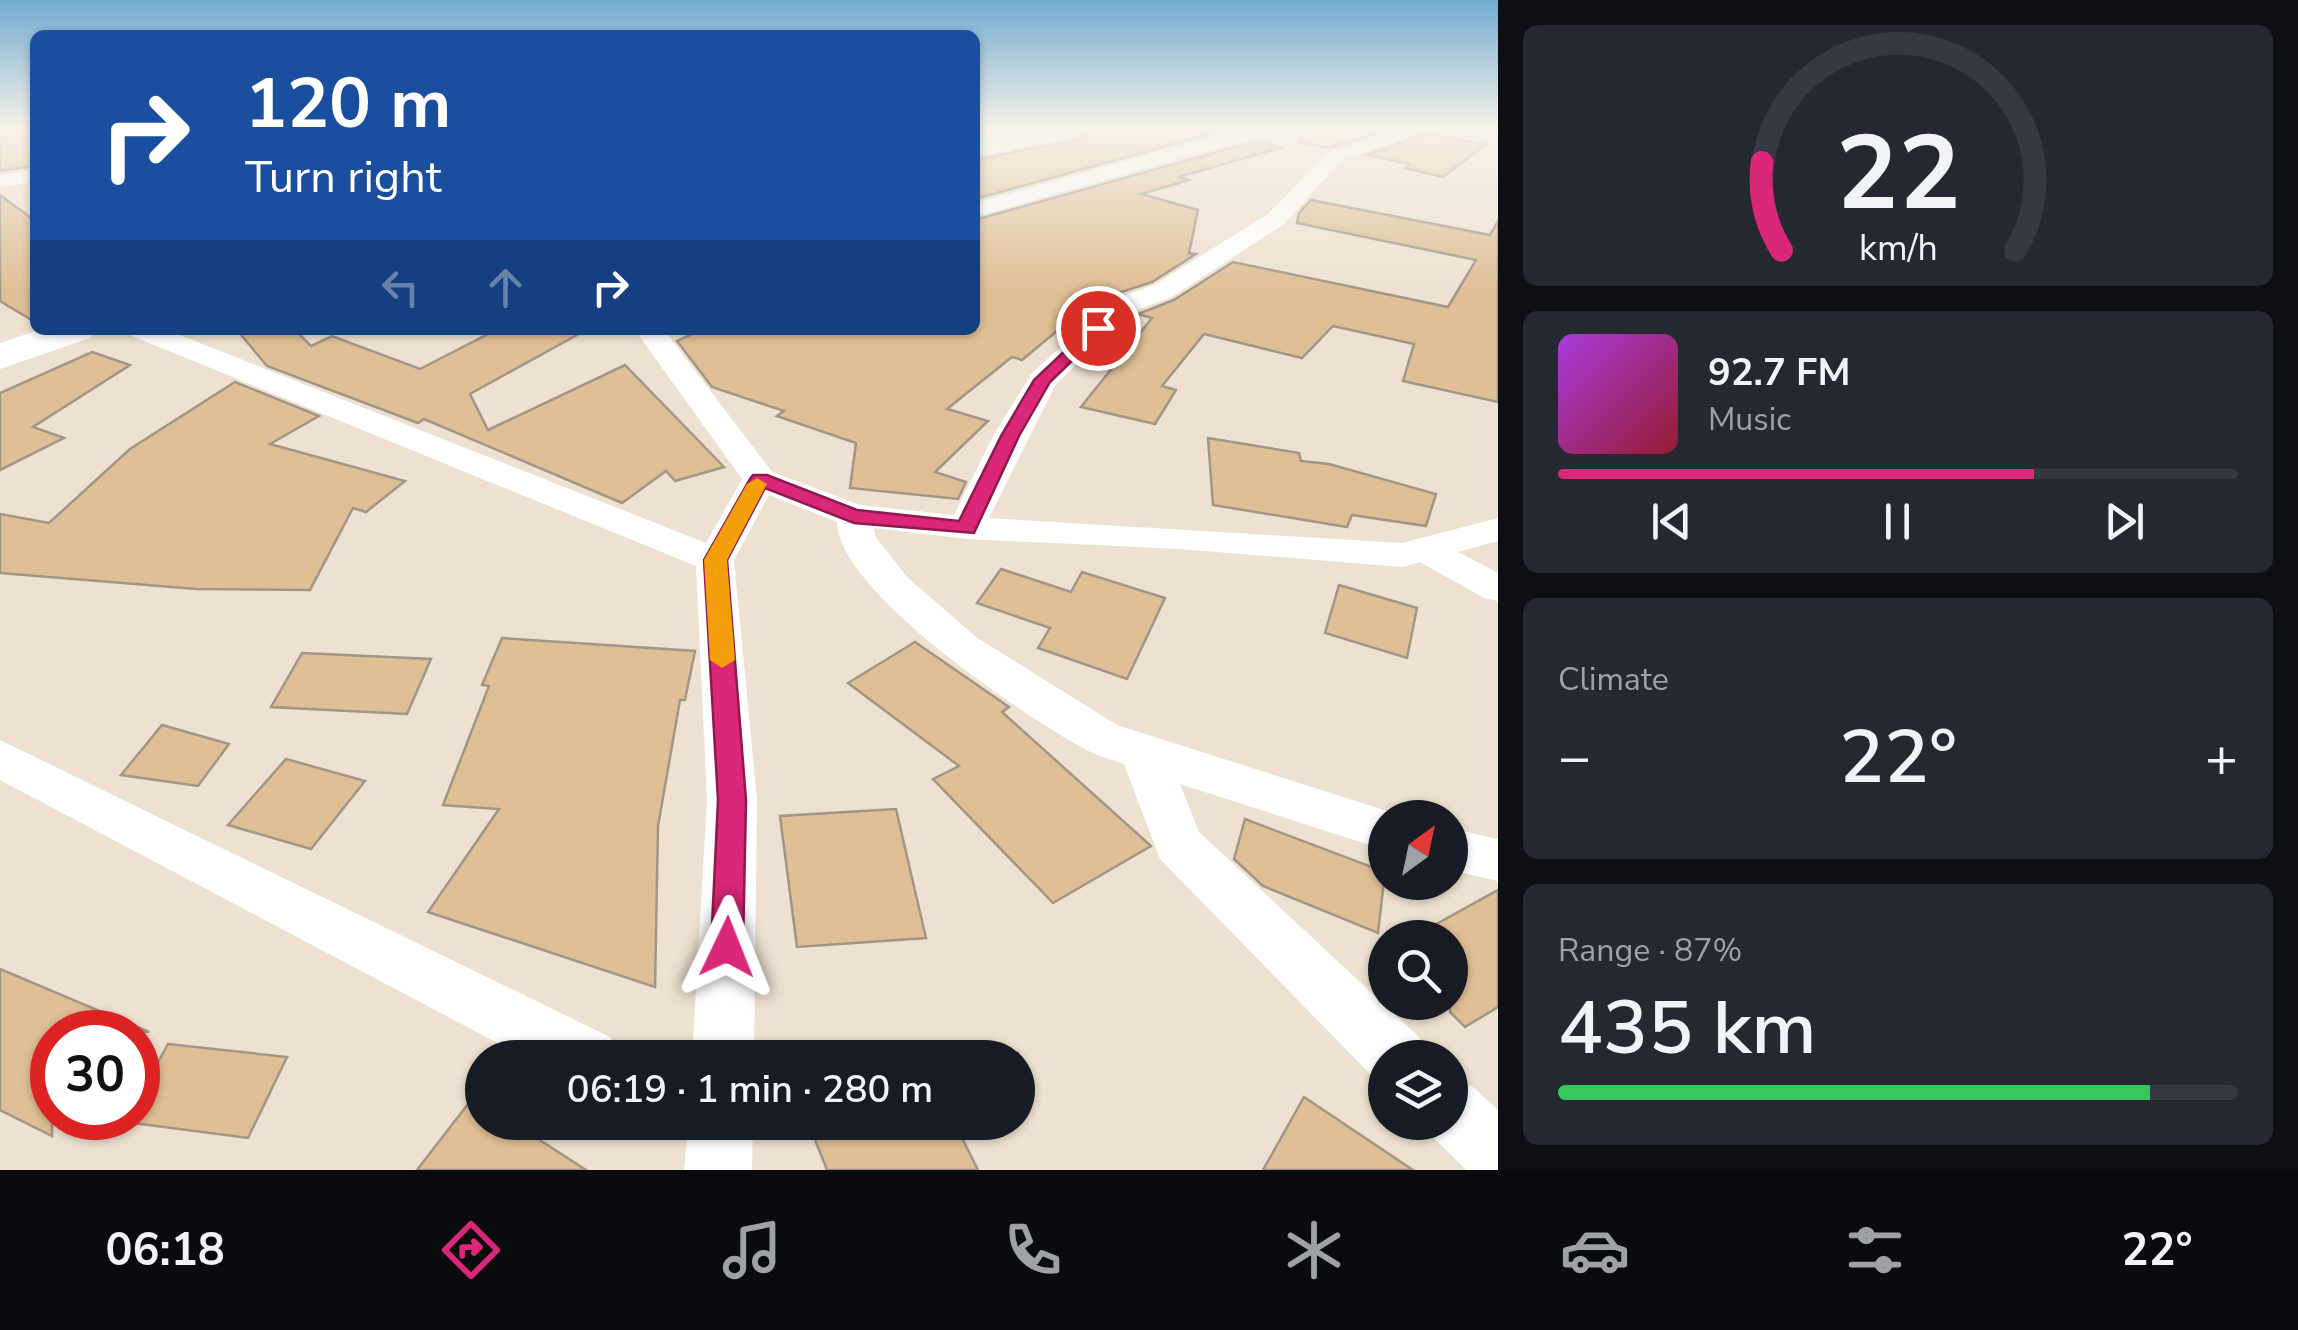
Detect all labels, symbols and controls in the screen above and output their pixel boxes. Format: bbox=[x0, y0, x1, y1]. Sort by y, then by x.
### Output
text: 120 m bbox=[245, 56, 451, 152]
icon: right bbox=[80, 70, 210, 200]
text: 22 bbox=[1836, 103, 1960, 245]
text: Turn right bbox=[245, 147, 442, 208]
text: km/h bbox=[1859, 224, 1937, 273]
icon: left bbox=[373, 260, 428, 315]
icon: ahead bbox=[478, 260, 533, 315]
icon: right bbox=[583, 260, 638, 315]
pin bbox=[1056, 286, 1141, 371]
icon: arrive bbox=[1071, 301, 1126, 356]
text: 92.7 FM bbox=[1708, 347, 1850, 398]
text: Music bbox=[1708, 398, 1791, 441]
icon: previous bbox=[1644, 494, 1699, 549]
icon: pause bbox=[1870, 494, 1925, 549]
icon: next bbox=[2097, 494, 2152, 549]
text: Climate bbox=[1558, 658, 1669, 701]
text: 22° bbox=[1839, 706, 1957, 808]
text: − bbox=[1558, 720, 1591, 795]
text: + bbox=[2205, 720, 2238, 795]
north arrow bbox=[1368, 800, 1468, 900]
map controls bbox=[1368, 800, 1468, 1140]
position arrow bbox=[675, 895, 779, 999]
button: search bbox=[1368, 920, 1468, 1020]
text: Range · 87% bbox=[1558, 929, 1742, 972]
text: 435 km bbox=[1558, 977, 1816, 1079]
speed limit sign: 30 bbox=[30, 1010, 160, 1140]
button: layers bbox=[1368, 1040, 1468, 1140]
text: 06:19 · 1 min · 280 m bbox=[567, 1064, 933, 1115]
icon: directions bbox=[436, 1215, 506, 1285]
icon: music bbox=[717, 1215, 787, 1285]
icon: phone bbox=[998, 1215, 1068, 1285]
icon: climate bbox=[1279, 1215, 1349, 1285]
icon: car bbox=[1560, 1215, 1630, 1285]
icon: filters bbox=[1840, 1215, 1910, 1285]
text: 06:18 bbox=[105, 1220, 225, 1281]
text: 22° bbox=[2121, 1220, 2193, 1281]

